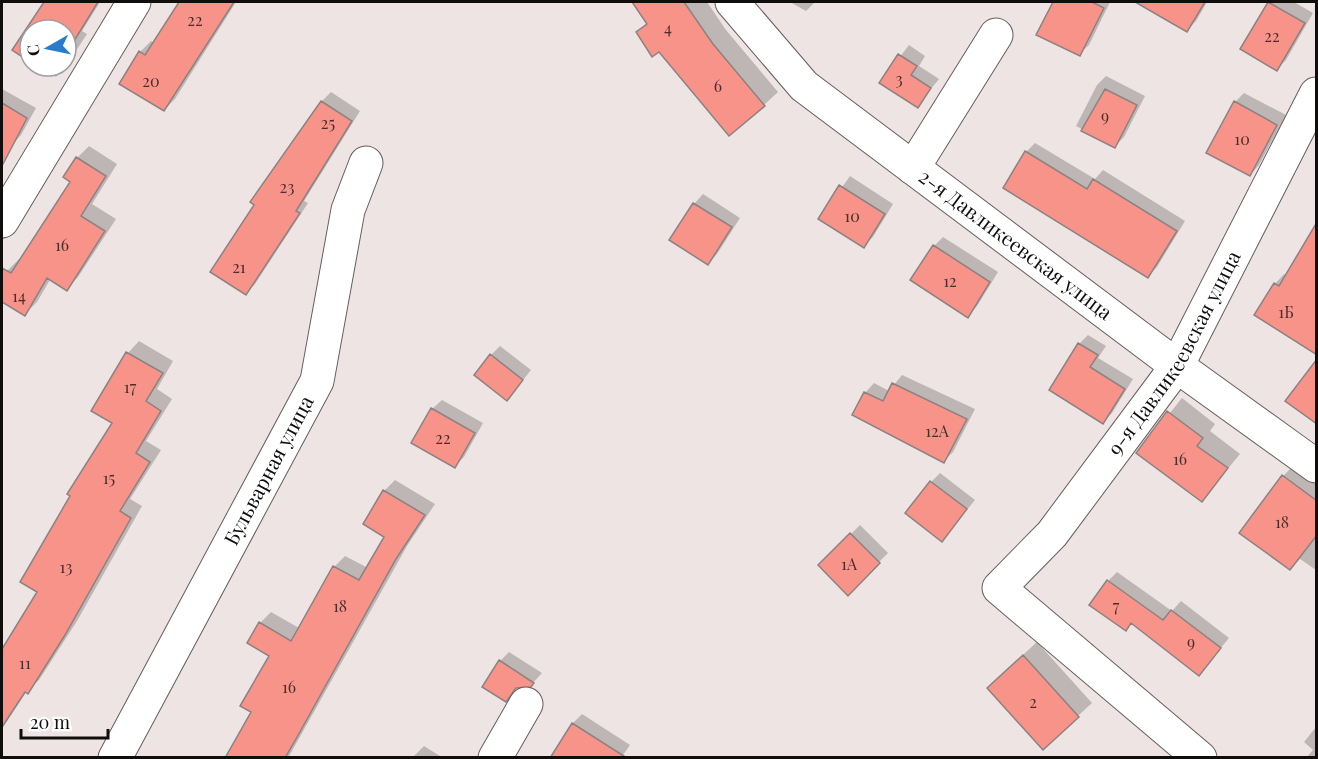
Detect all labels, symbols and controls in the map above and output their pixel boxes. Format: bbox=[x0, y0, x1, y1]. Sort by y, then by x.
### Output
house number: 22 bbox=[187, 9, 203, 30]
house number: 4 bbox=[664, 17, 672, 38]
north arrow bbox=[18, 18, 78, 78]
house number: 22 bbox=[1264, 25, 1280, 46]
text: С bbox=[21, 43, 44, 58]
house number: 3 bbox=[895, 68, 903, 89]
house number: 20 bbox=[142, 70, 160, 91]
house number: 6 bbox=[714, 75, 722, 96]
house number: 9 bbox=[1101, 105, 1109, 126]
house number: 25 bbox=[321, 112, 335, 133]
house number: 10 bbox=[1234, 128, 1250, 149]
street label: 2-я Давликеевская улица bbox=[914, 162, 1119, 325]
house number: 23 bbox=[280, 176, 294, 197]
house number: 10 bbox=[844, 205, 860, 226]
house number: 16 bbox=[55, 234, 69, 255]
street label: 9-я Давликеевская улица bbox=[1100, 245, 1246, 460]
house number: 21 bbox=[232, 256, 246, 277]
house number: 12 bbox=[943, 270, 957, 291]
house number: 14 bbox=[12, 285, 26, 306]
house number: 1Б bbox=[1278, 301, 1294, 322]
house number: 17 bbox=[124, 376, 137, 397]
street label: Бульварная улица bbox=[217, 390, 319, 549]
house number: 12А bbox=[925, 420, 950, 441]
house number: 22 bbox=[435, 427, 451, 448]
house number: 16 bbox=[1173, 448, 1187, 469]
house number: 15 bbox=[103, 467, 115, 488]
house number: 18 bbox=[1275, 511, 1289, 532]
house number: 1А bbox=[841, 553, 858, 574]
house number: 13 bbox=[60, 556, 72, 577]
house number: 18 bbox=[333, 595, 347, 616]
house number: 7 bbox=[1113, 595, 1120, 616]
house number: 9 bbox=[1187, 631, 1195, 652]
house number: 11 bbox=[19, 652, 31, 673]
house number: 16 bbox=[282, 676, 296, 697]
house number: 2 bbox=[1029, 691, 1037, 712]
scale bar bbox=[21, 702, 108, 740]
text: 20 m bbox=[30, 710, 70, 734]

